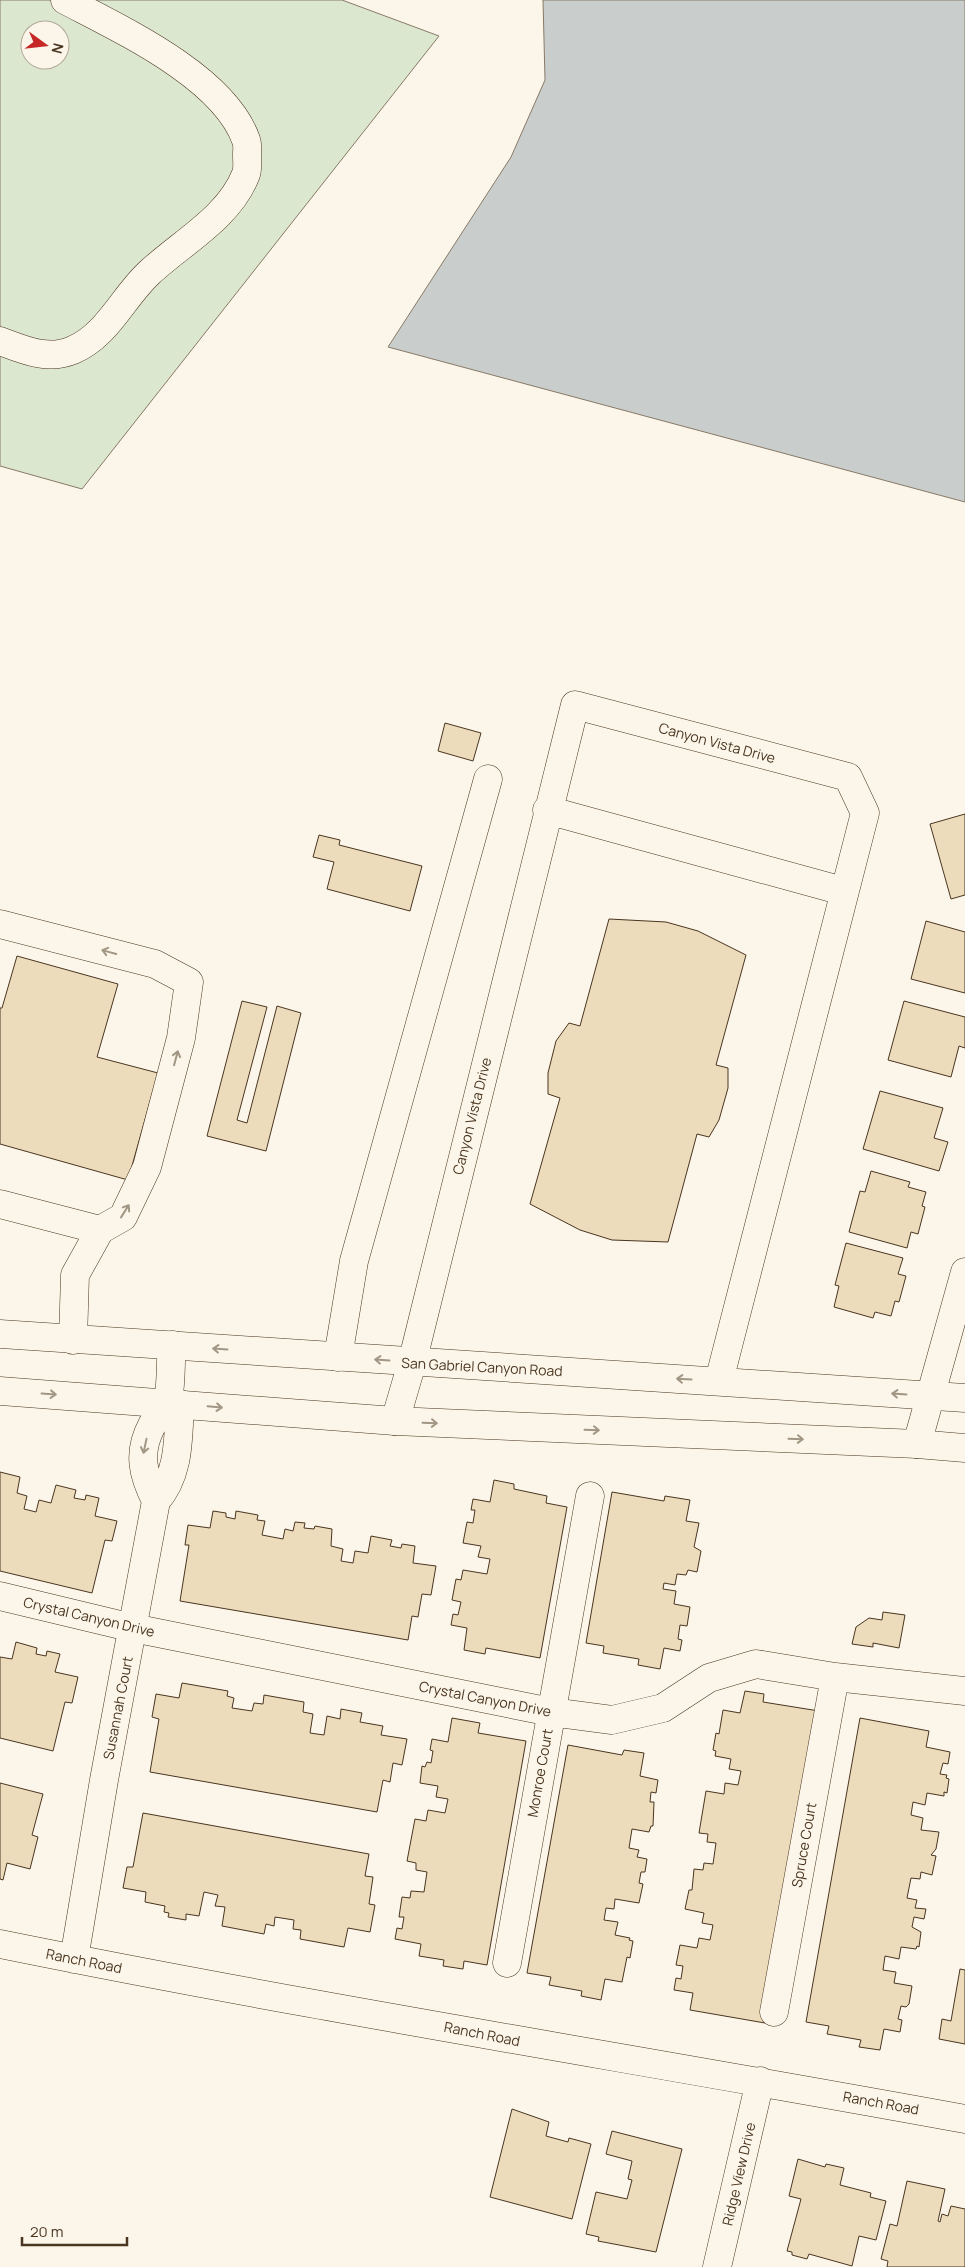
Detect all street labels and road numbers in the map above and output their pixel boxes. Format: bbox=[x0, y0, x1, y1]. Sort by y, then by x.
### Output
street label: Canyon Vista Drive bbox=[657, 718, 778, 767]
street label: Canyon Vista Drive bbox=[448, 1055, 495, 1176]
street label: San Gabriel Canyon Road bbox=[401, 1353, 563, 1380]
street label: Crystal Canyon Drive bbox=[22, 1592, 157, 1641]
street label: Susannah Court bbox=[98, 1654, 137, 1761]
street label: Crystal Canyon Drive bbox=[417, 1676, 553, 1721]
street label: Monroe Court bbox=[522, 1727, 557, 1819]
street label: Spruce Court bbox=[787, 1800, 820, 1889]
street label: Ranch Road bbox=[45, 1944, 124, 1977]
street label: Ranch Road bbox=[443, 2017, 522, 2050]
street label: Ranch Road bbox=[842, 2086, 921, 2119]
street label: Ridge View Drive bbox=[717, 2120, 760, 2227]

